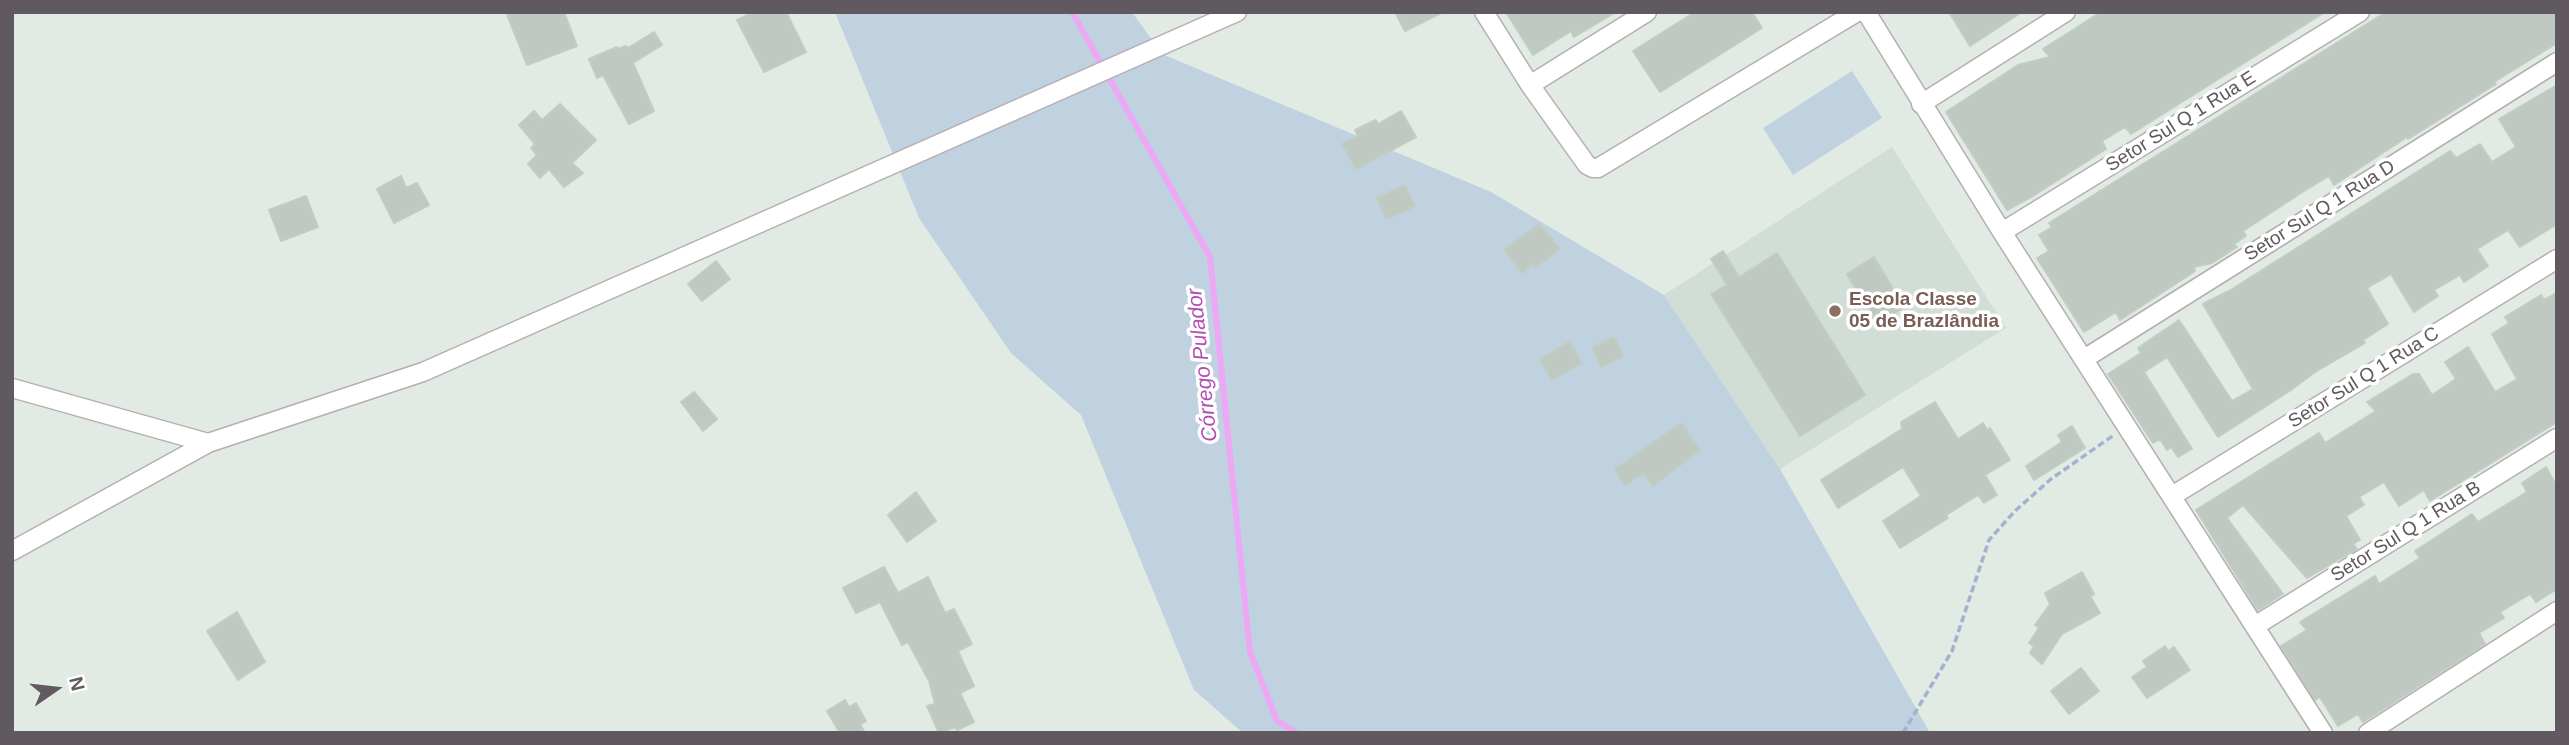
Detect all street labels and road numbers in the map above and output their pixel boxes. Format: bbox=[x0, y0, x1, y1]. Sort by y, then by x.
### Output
street label: Setor Sul Q 1 Rua E bbox=[2102, 67, 2260, 177]
street label: Setor Sul Q 1 Rua D bbox=[2241, 155, 2399, 267]
street label: Setor Sul Q 1 Rua C bbox=[2285, 322, 2443, 434]
street label: Setor Sul Q 1 Rua B bbox=[2327, 477, 2485, 587]

